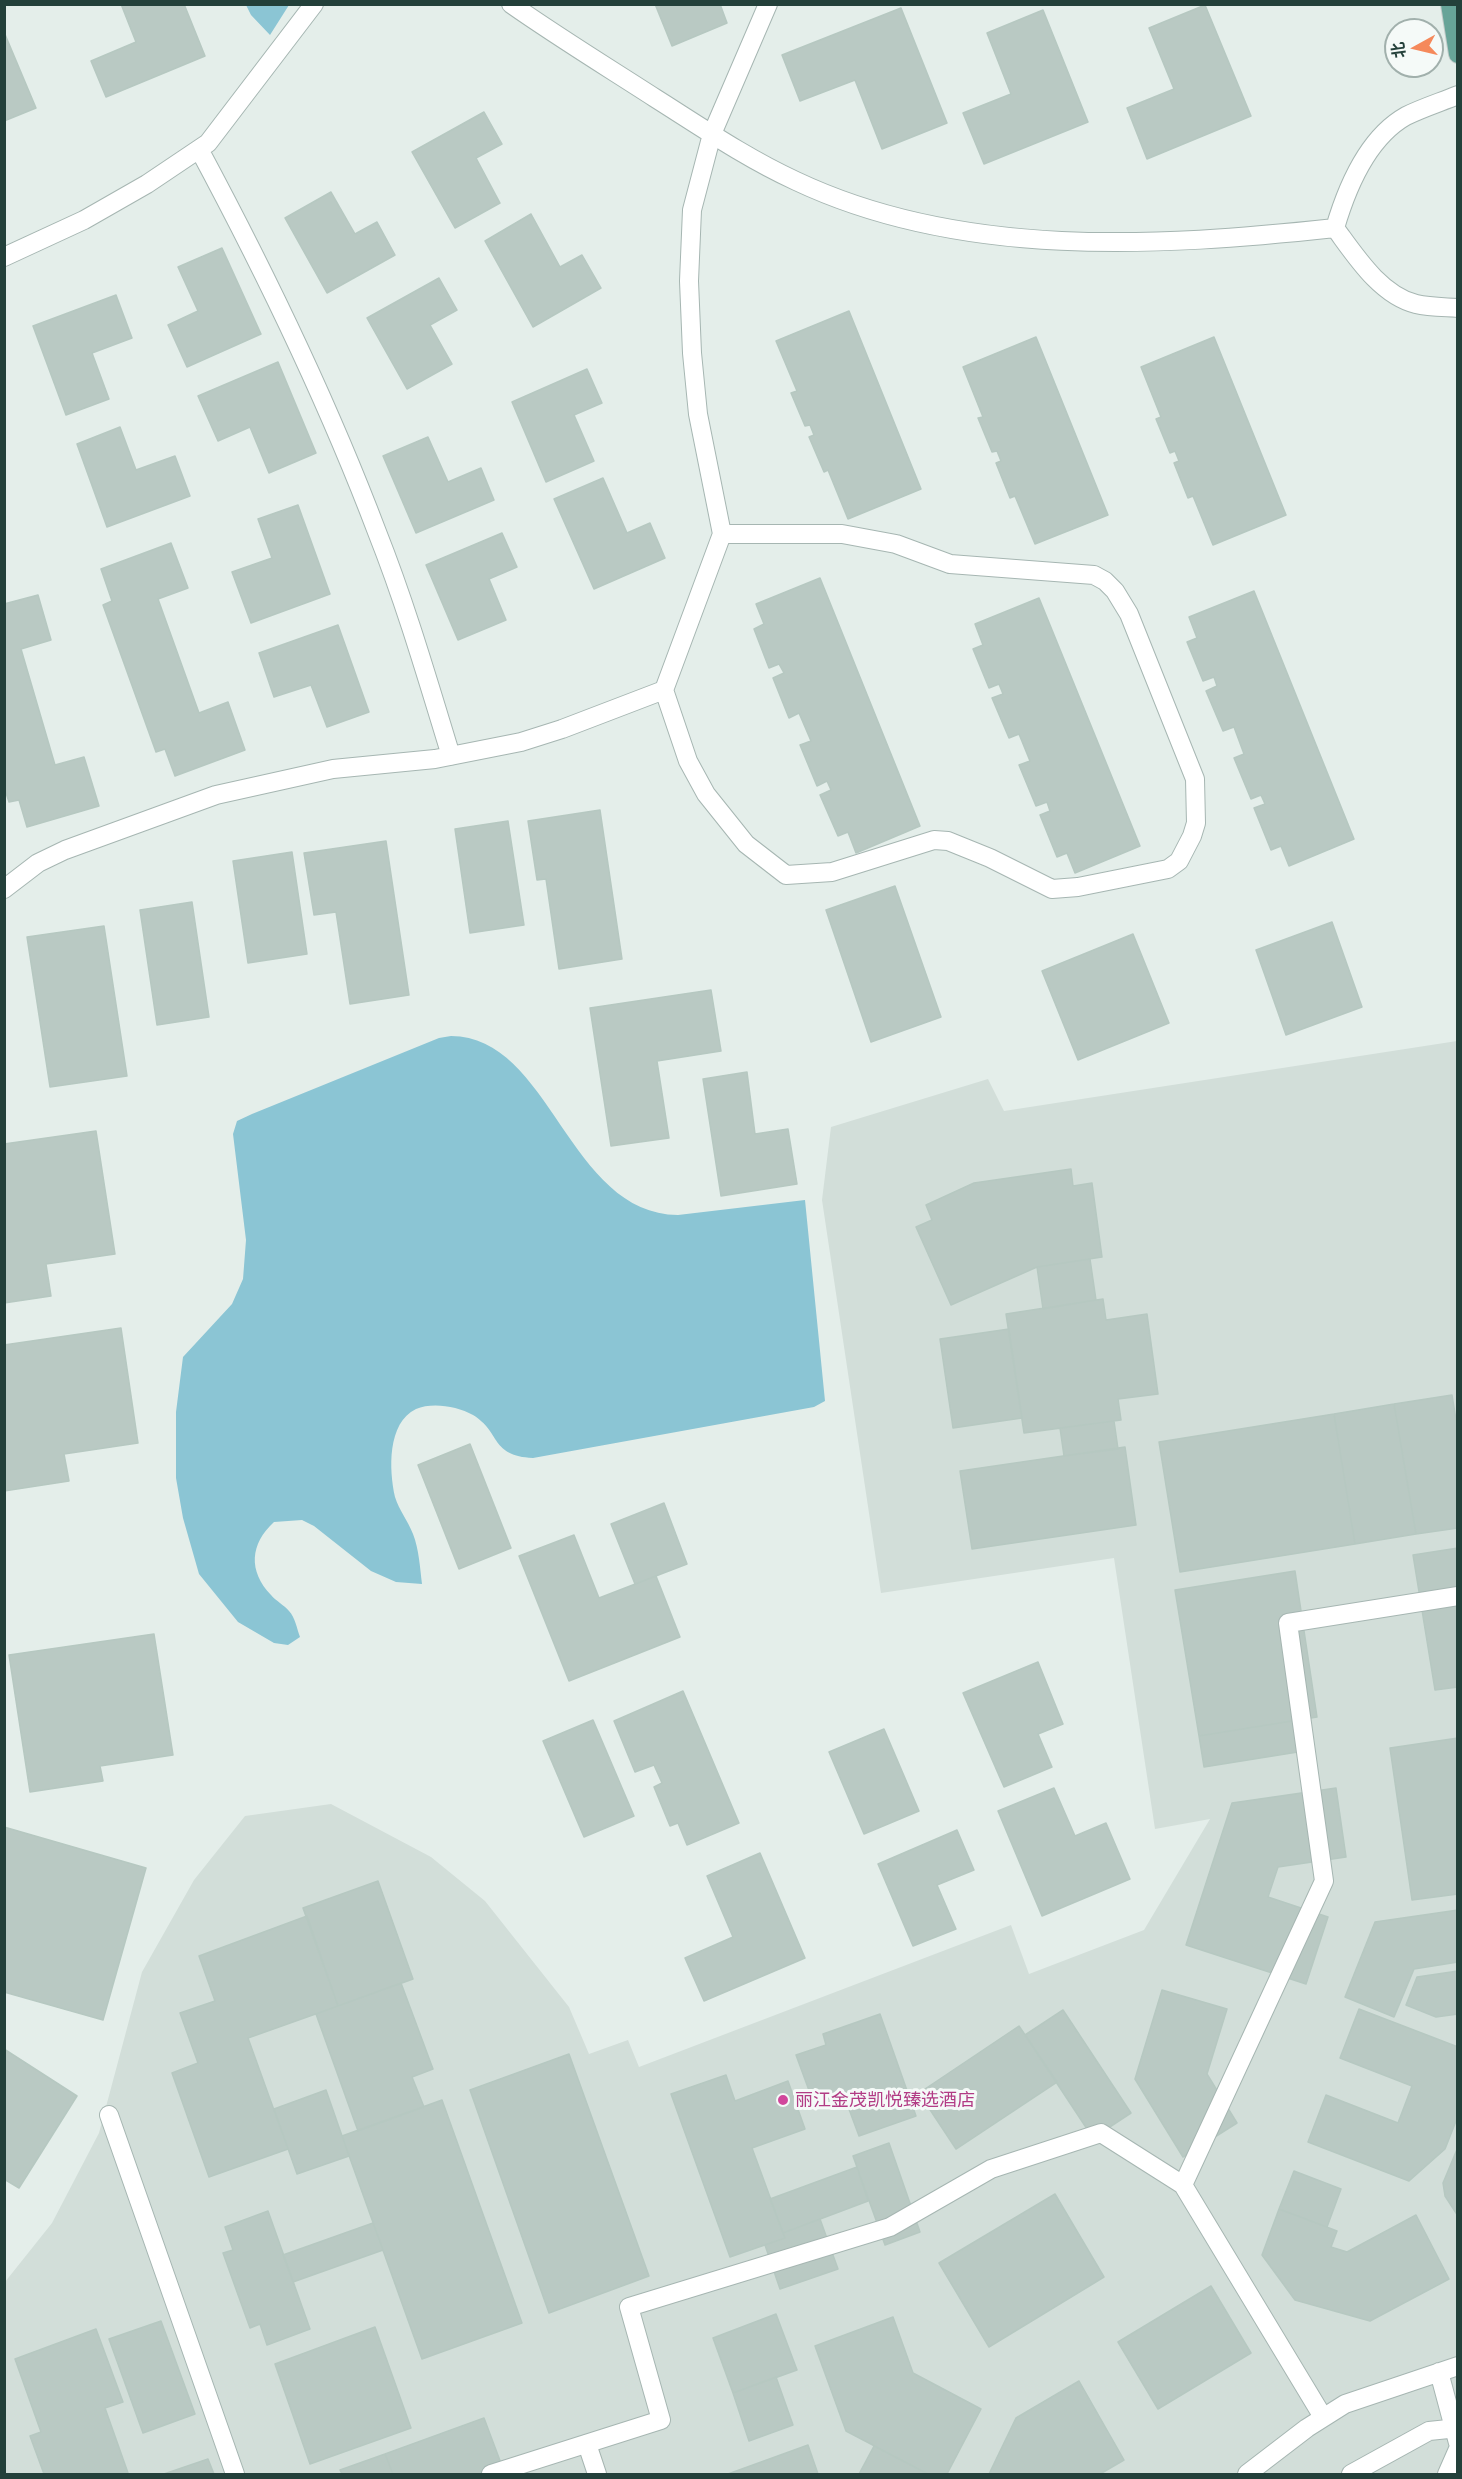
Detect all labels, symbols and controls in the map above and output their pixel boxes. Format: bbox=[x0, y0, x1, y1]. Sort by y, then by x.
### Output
north arrow bbox=[1384, 18, 1444, 78]
text: 北 bbox=[1387, 41, 1409, 60]
place label: 丽江金茂凯悦臻选酒店 bbox=[795, 2089, 975, 2111]
marker: 丽江金茂凯悦臻选酒店 bbox=[776, 2093, 790, 2107]

